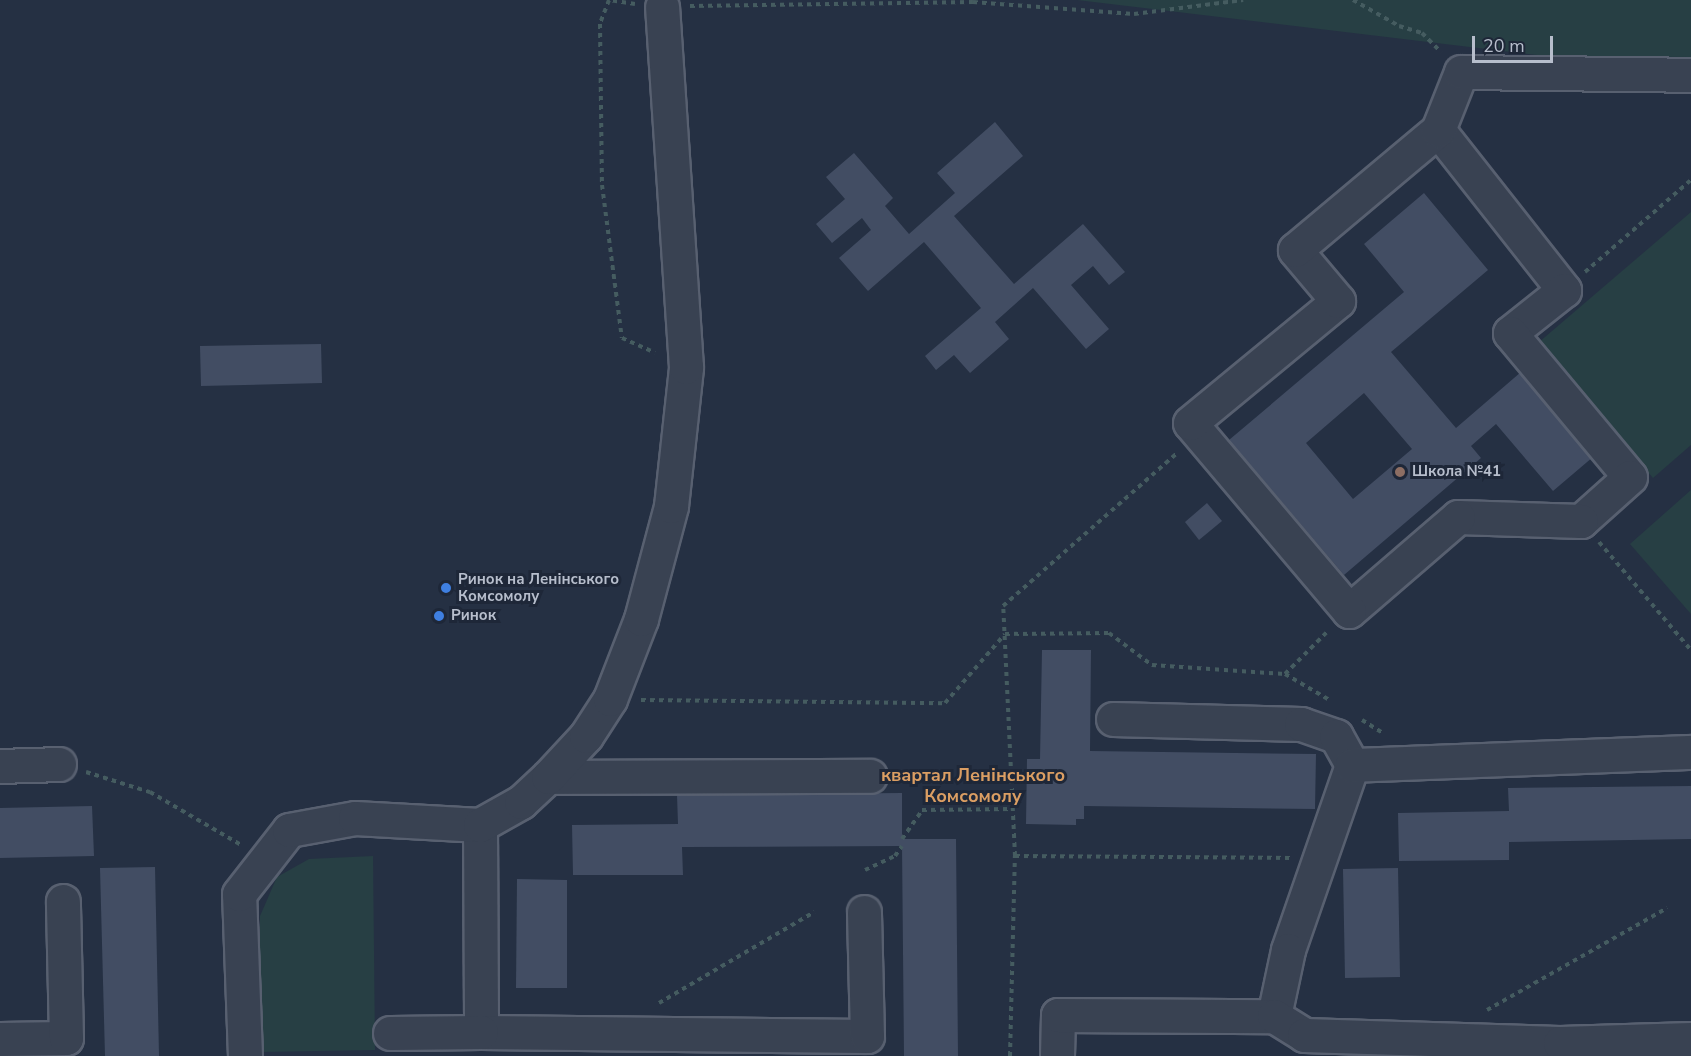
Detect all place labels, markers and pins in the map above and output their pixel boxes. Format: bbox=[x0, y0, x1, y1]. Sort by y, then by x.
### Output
place label: Школа №41 bbox=[1412, 463, 1501, 481]
marker: Школа №41 bbox=[1393, 465, 1407, 479]
place label: Ринок на Ленінського Комсомолу bbox=[458, 570, 619, 605]
marker: Ринок на Ленінського Комсомолу bbox=[439, 581, 453, 595]
place label: Ринок bbox=[451, 607, 496, 625]
marker: Ринок bbox=[432, 609, 446, 623]

